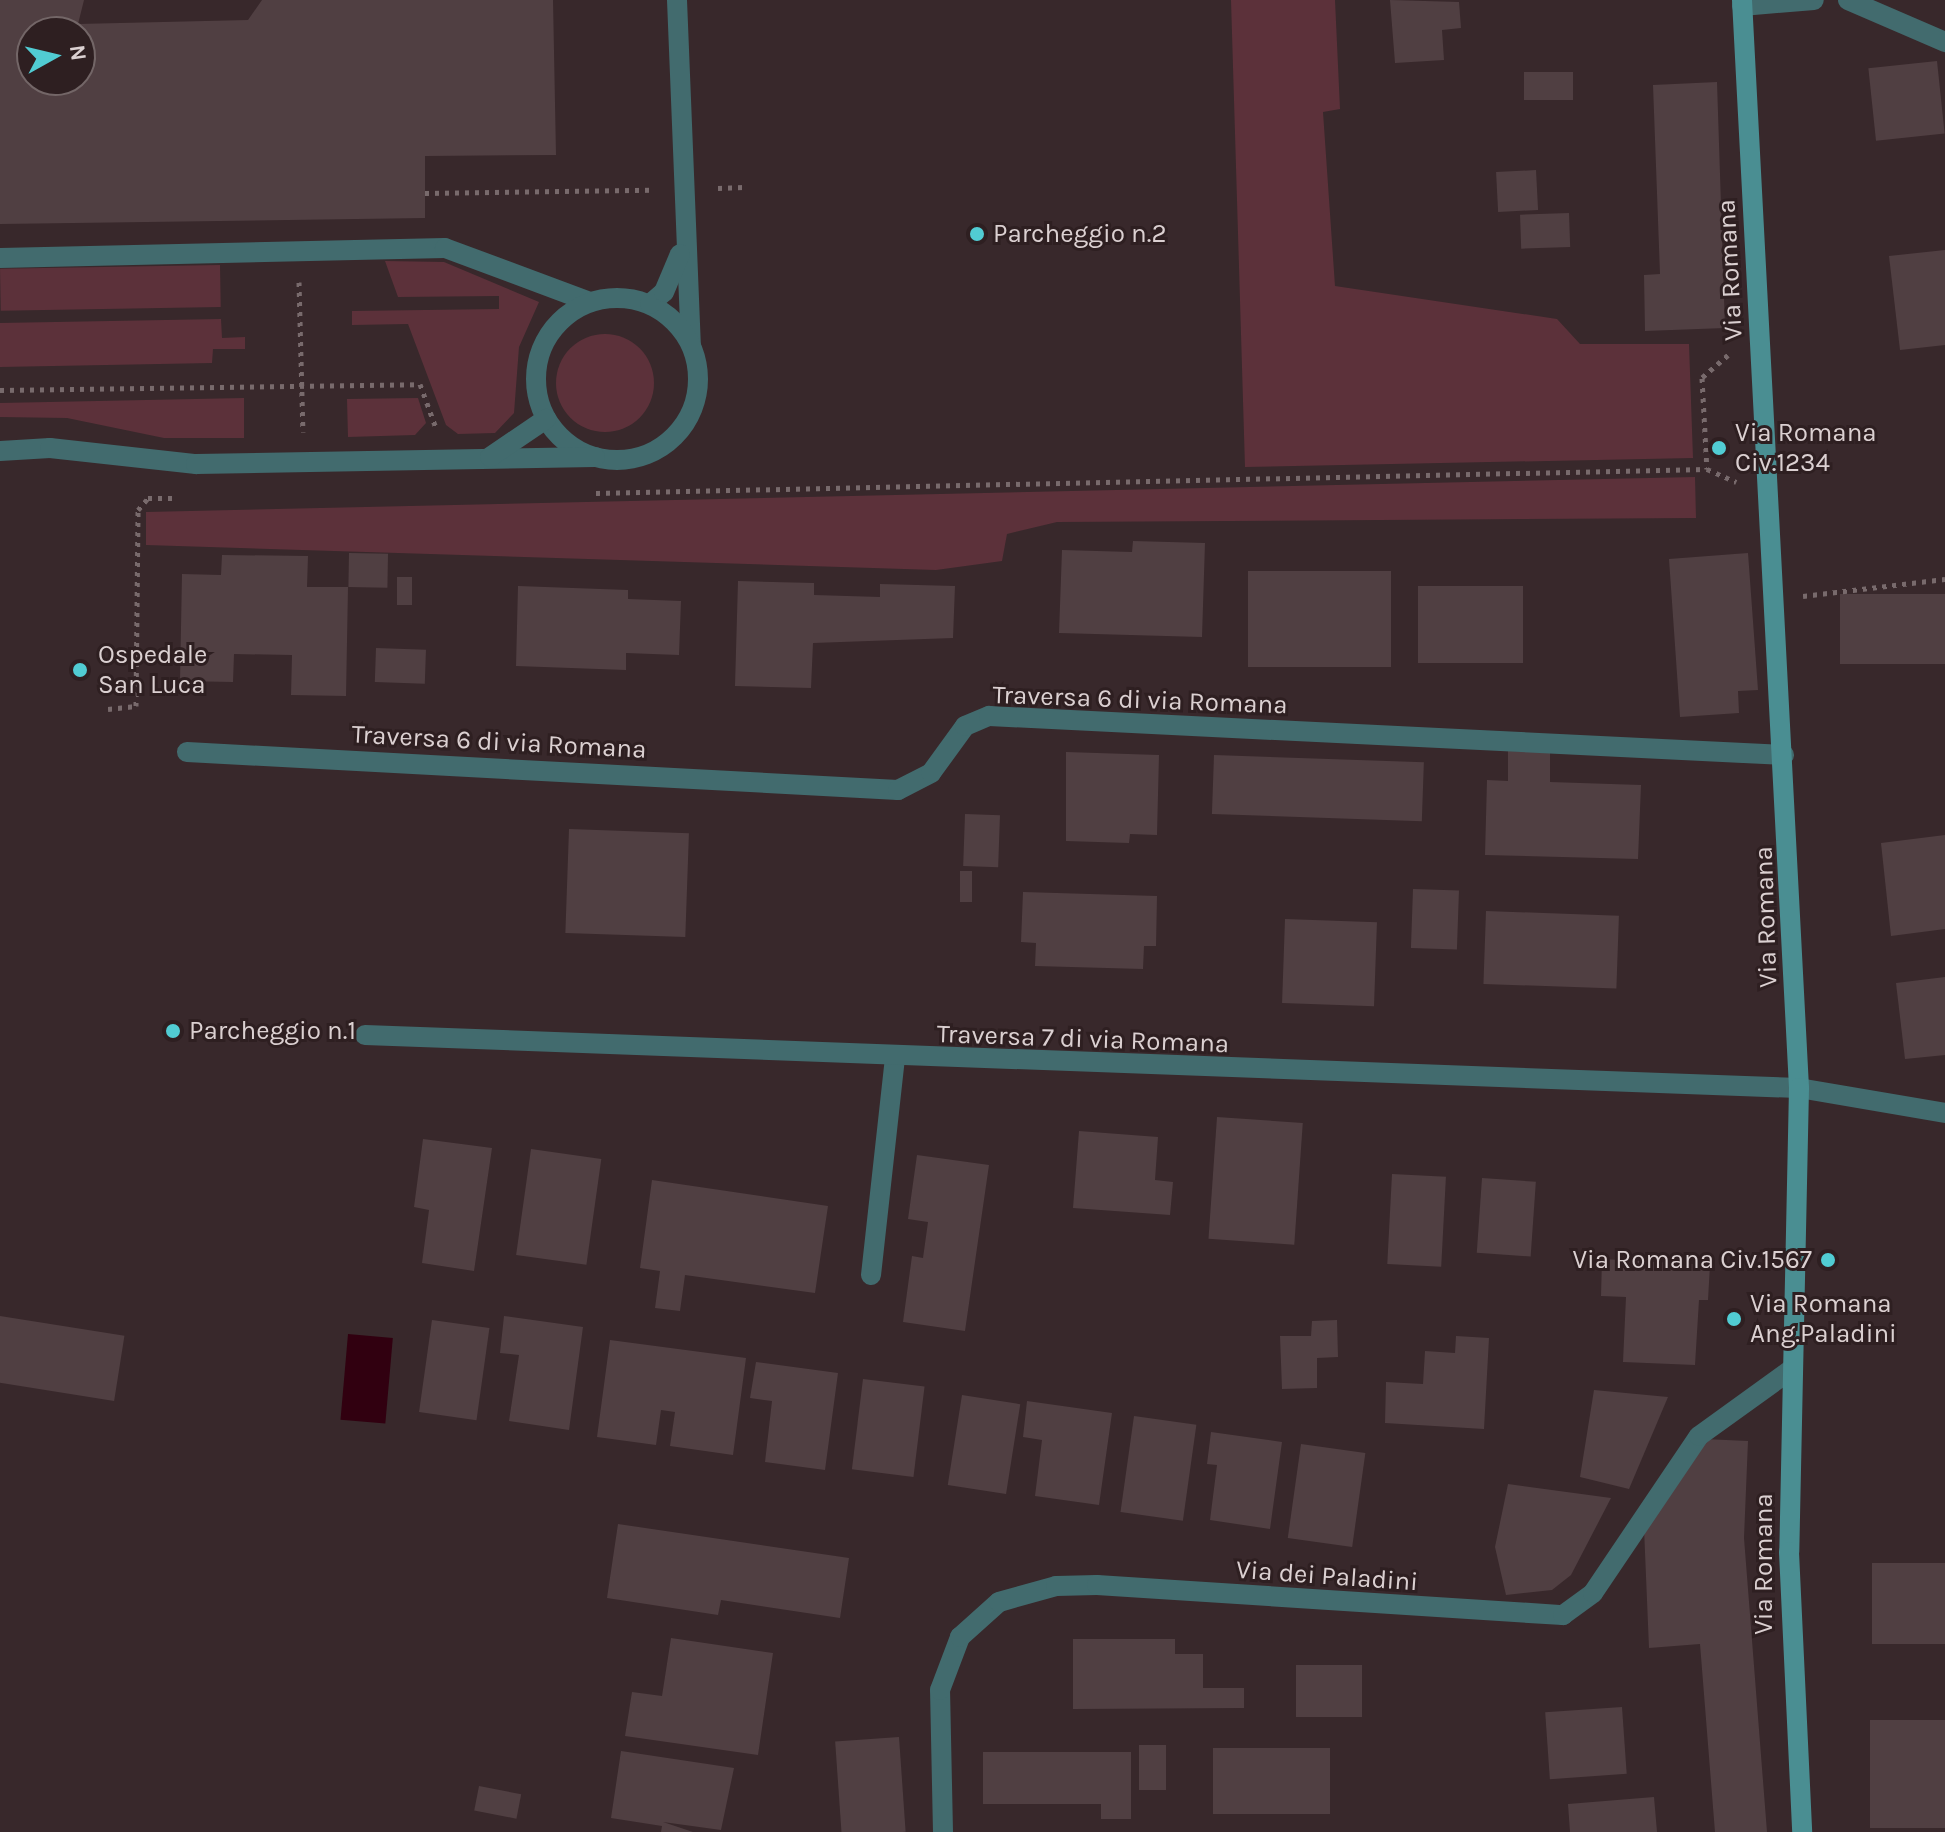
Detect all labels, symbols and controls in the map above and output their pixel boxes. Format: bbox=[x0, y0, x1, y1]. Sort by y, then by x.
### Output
north arrow bbox=[16, 16, 96, 96]
text: N bbox=[64, 43, 92, 63]
street label: Via Romana bbox=[1711, 198, 1749, 342]
place label: Parcheggio n.2 bbox=[993, 218, 1166, 250]
marker: Parcheggio n.2 bbox=[968, 225, 986, 243]
place label: Via Romana Civ.1234 bbox=[1735, 417, 1877, 478]
marker: Via Romana Civ.1234 bbox=[1710, 439, 1728, 457]
place label: Ospedale San Luca bbox=[98, 639, 207, 700]
marker: Ospedale San Luca bbox=[69, 659, 91, 681]
street label: Traversa 6 di via Romana bbox=[992, 679, 1288, 721]
street label: Traversa 6 di via Romana bbox=[351, 719, 647, 765]
street label: Via Romana bbox=[1748, 846, 1784, 988]
place label: Parcheggio n.1 bbox=[189, 1015, 356, 1047]
street label: Traversa 7 di via Romana bbox=[936, 1018, 1230, 1060]
marker: Parcheggio n.1 bbox=[164, 1022, 182, 1040]
place label: Via Romana Civ.1567 bbox=[1572, 1244, 1812, 1276]
marker: Via Romana Civ.1567 bbox=[1819, 1251, 1837, 1269]
place label: Via Romana Ang.Paladini bbox=[1750, 1288, 1897, 1350]
marker: Via Romana Ang.Paladini bbox=[1725, 1310, 1743, 1328]
street label: Via Romana bbox=[1748, 1493, 1780, 1635]
street label: Via dei Paladini bbox=[1235, 1554, 1419, 1598]

